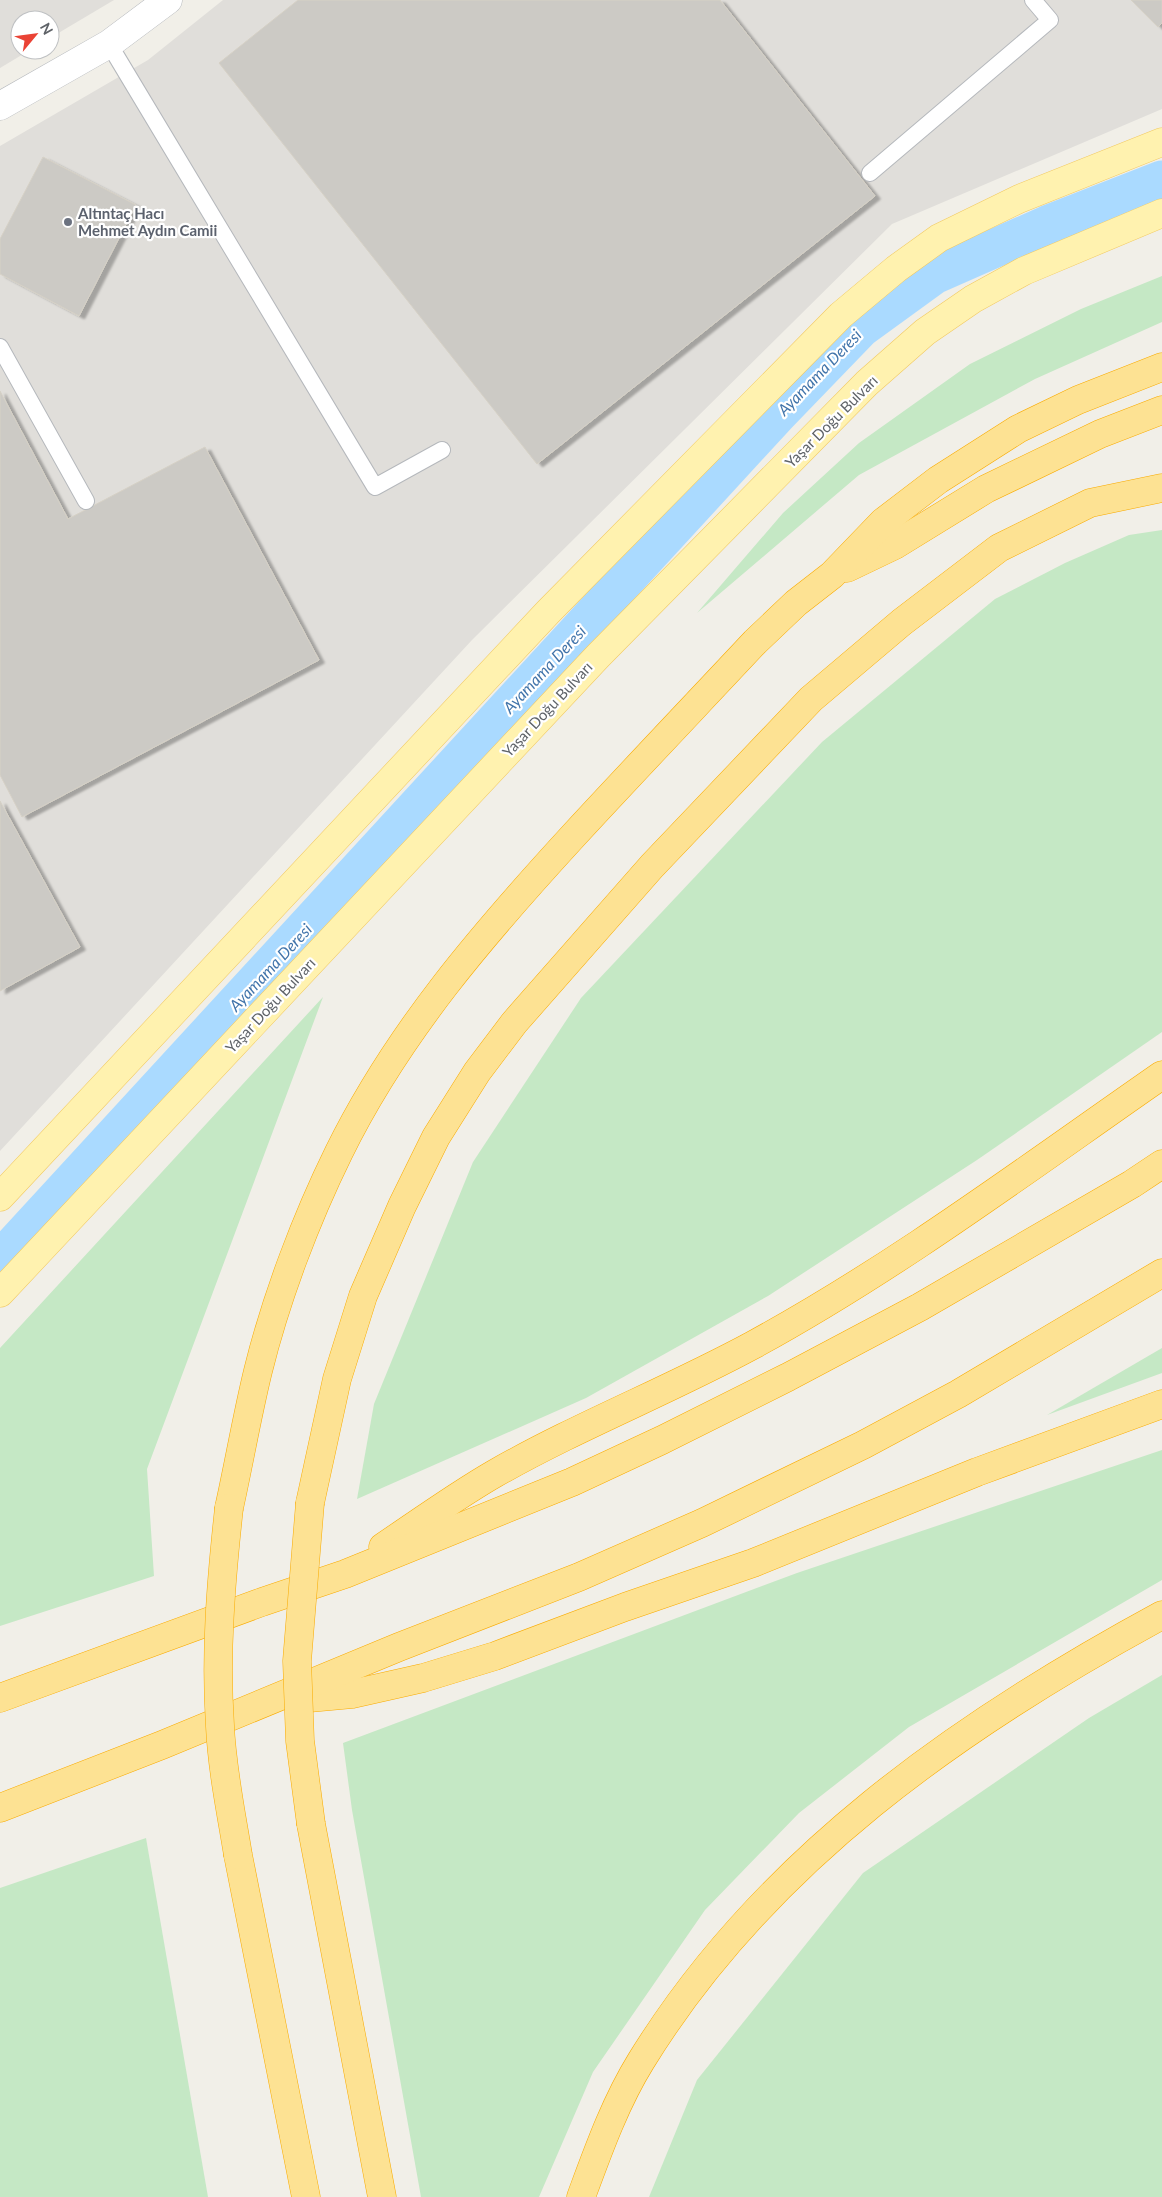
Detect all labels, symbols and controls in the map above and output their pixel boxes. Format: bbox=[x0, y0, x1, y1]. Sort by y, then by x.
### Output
north arrow bbox=[10, 10, 60, 60]
text: N bbox=[37, 20, 57, 37]
place label: Altıntaç Hacı Mehmet Aydın Camii bbox=[77, 204, 217, 239]
marker: Altıntaç Hacı Mehmet Aydın Camii bbox=[62, 216, 74, 228]
water label: Ayamama Deresi bbox=[773, 325, 865, 420]
street label: Yaşar Doğu Bulvarı bbox=[781, 371, 881, 471]
water label: Ayamama Deresi bbox=[498, 621, 589, 717]
street label: Yaşar Doğu Bulvarı bbox=[498, 658, 596, 760]
water label: Ayamama Deresi bbox=[224, 919, 315, 1015]
street label: Yaşar Doğu Bulvarı bbox=[221, 954, 319, 1056]

